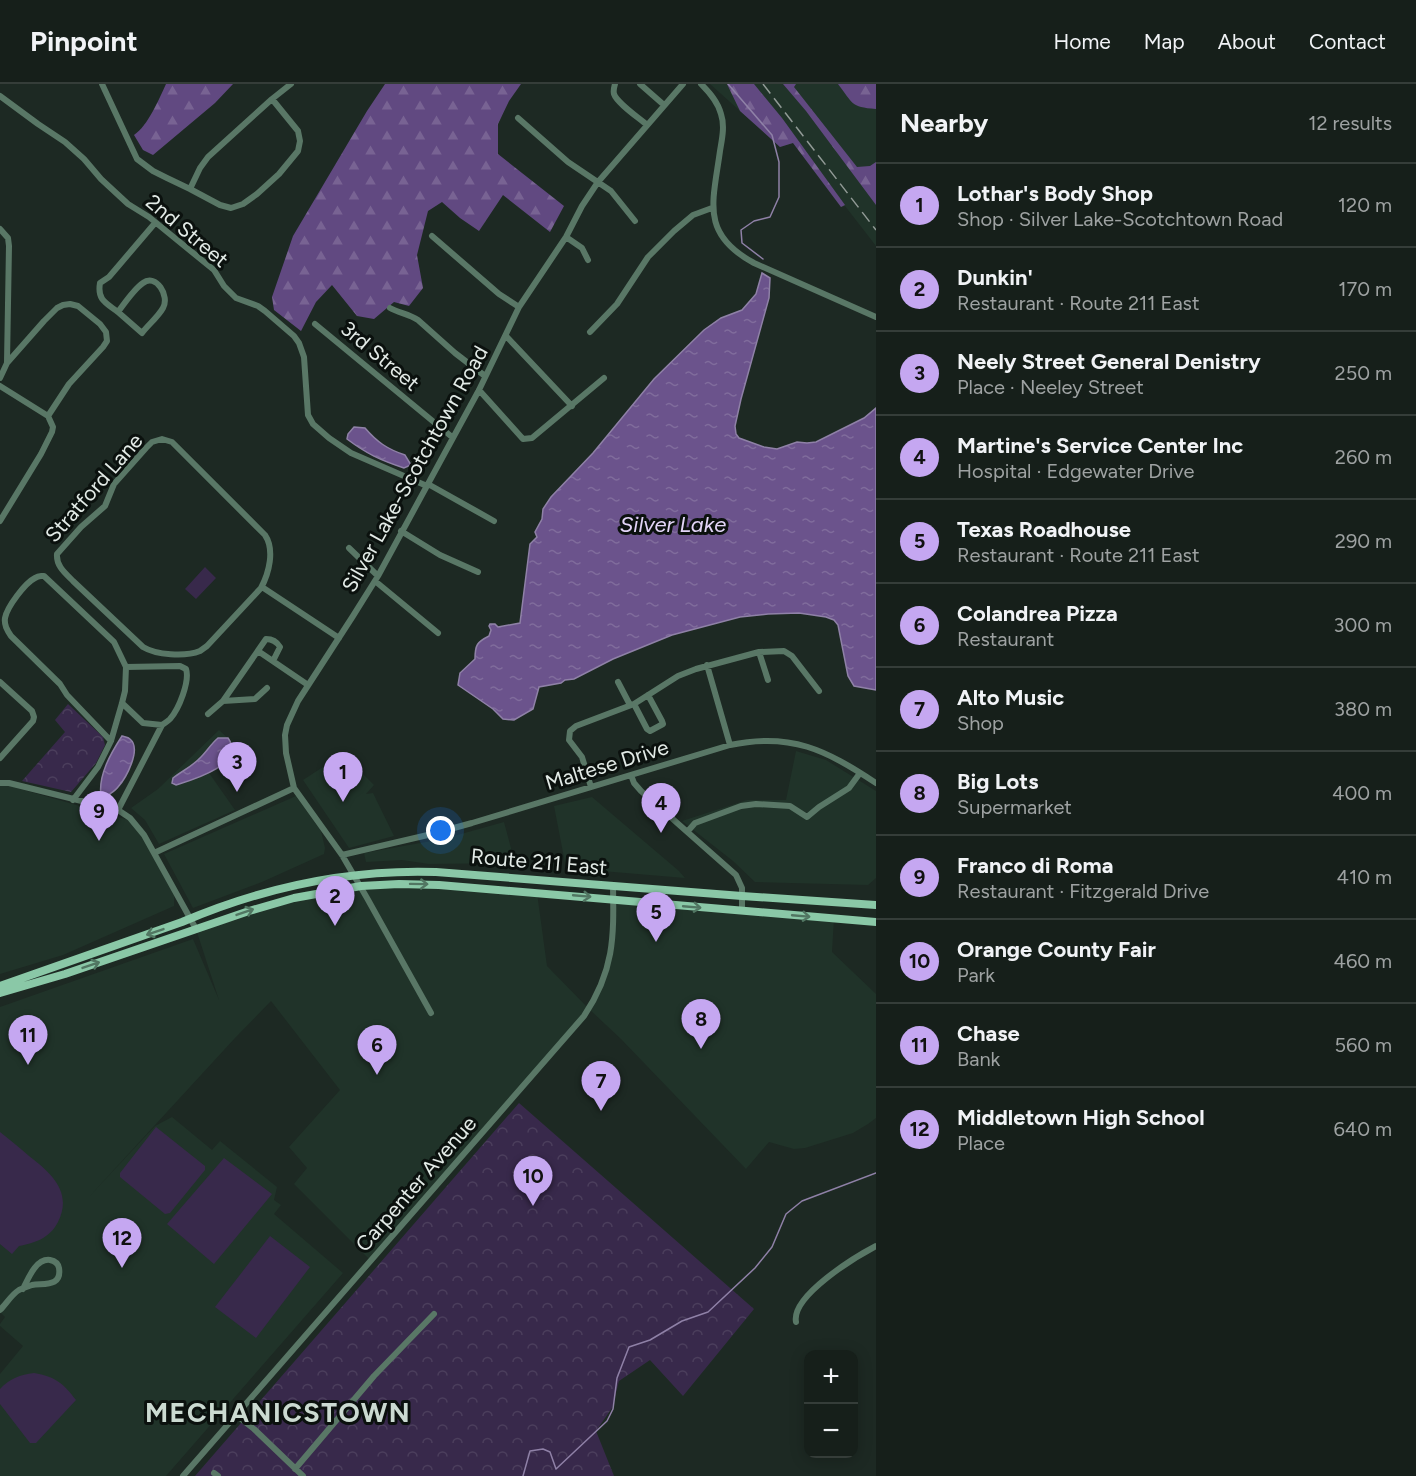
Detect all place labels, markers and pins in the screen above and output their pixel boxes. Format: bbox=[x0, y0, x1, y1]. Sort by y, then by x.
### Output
pin: 3 bbox=[218, 742, 256, 792]
pin: 1 bbox=[324, 752, 362, 802]
pin: 4 bbox=[642, 784, 680, 833]
pin: 9 bbox=[80, 792, 118, 841]
pin: 2 bbox=[316, 876, 354, 926]
pin: 5 bbox=[636, 892, 676, 942]
pin: 8 bbox=[682, 1000, 720, 1049]
pin: 11 bbox=[9, 1016, 48, 1065]
pin: 6 bbox=[358, 1026, 397, 1075]
pin: 7 bbox=[582, 1062, 620, 1111]
pin: 10 bbox=[514, 1156, 552, 1206]
pin: 12 bbox=[102, 1218, 142, 1268]

